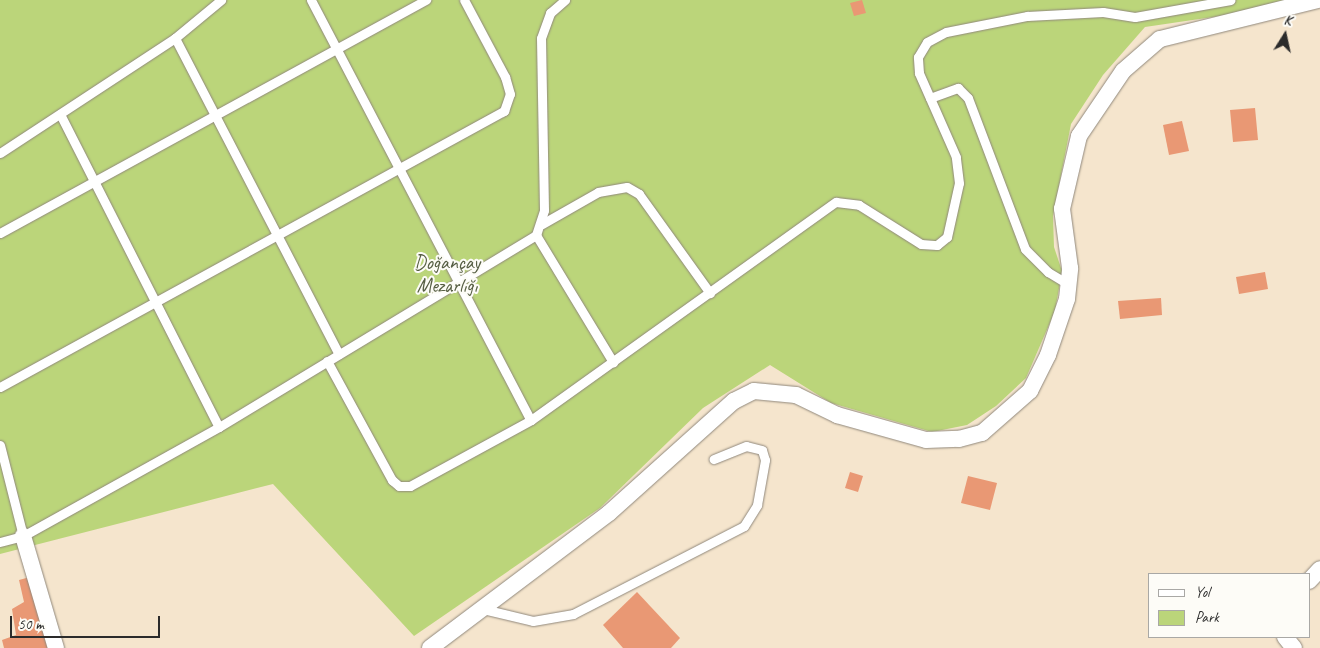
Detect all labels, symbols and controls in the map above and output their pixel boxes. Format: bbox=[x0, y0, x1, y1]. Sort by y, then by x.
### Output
north arrow bbox=[1260, 10, 1310, 60]
text: K bbox=[1283, 11, 1293, 29]
park label: Doğançay Mezarlığı bbox=[414, 250, 480, 297]
legend bbox=[1148, 573, 1310, 638]
text: Yol bbox=[1195, 583, 1210, 602]
scale bar bbox=[12, 606, 162, 638]
text: Park bbox=[1195, 608, 1219, 627]
text: 50 m bbox=[18, 615, 44, 634]

